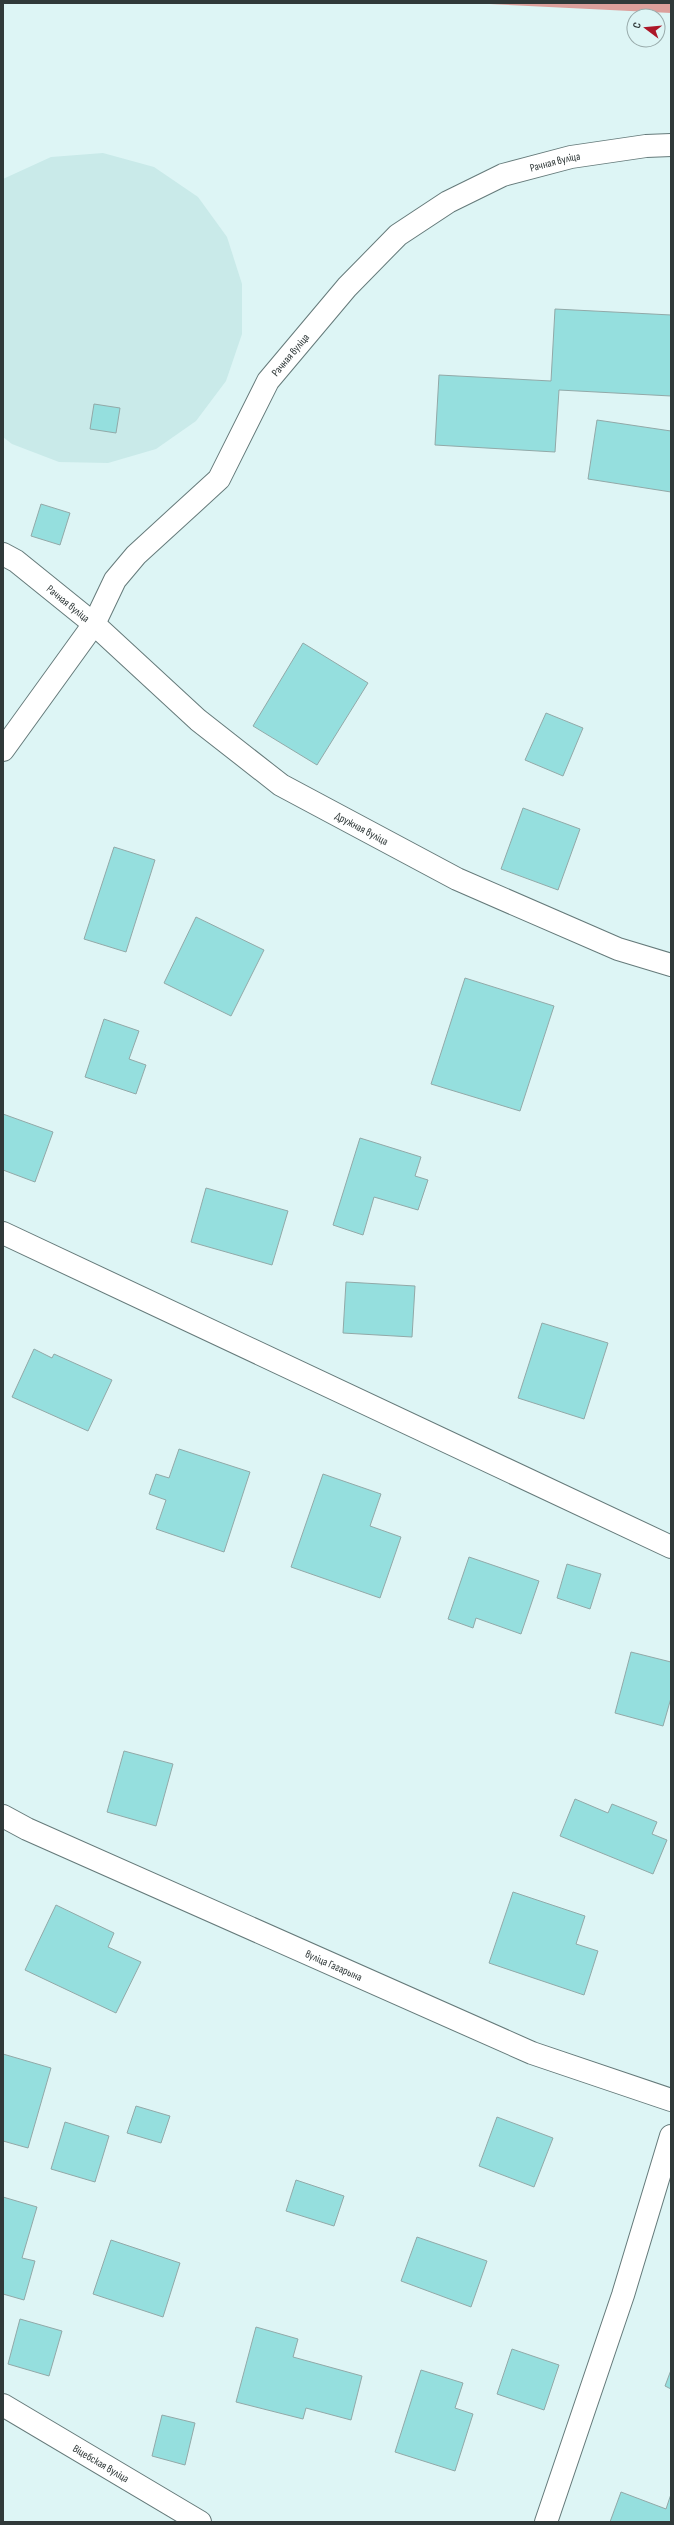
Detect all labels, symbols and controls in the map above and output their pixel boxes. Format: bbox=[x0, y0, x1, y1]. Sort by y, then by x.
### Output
north arrow bbox=[626, 8, 666, 48]
text: С bbox=[630, 21, 644, 30]
street label: Рачная вуліца bbox=[528, 150, 581, 175]
street label: Рачная вуліца bbox=[269, 331, 312, 379]
street label: Рачная вуліца bbox=[44, 582, 92, 625]
street label: Дружная вуліца bbox=[333, 809, 390, 848]
street label: вуліца Гагарына bbox=[303, 1947, 364, 1984]
street label: Віцебская вуліца bbox=[70, 2442, 131, 2485]

